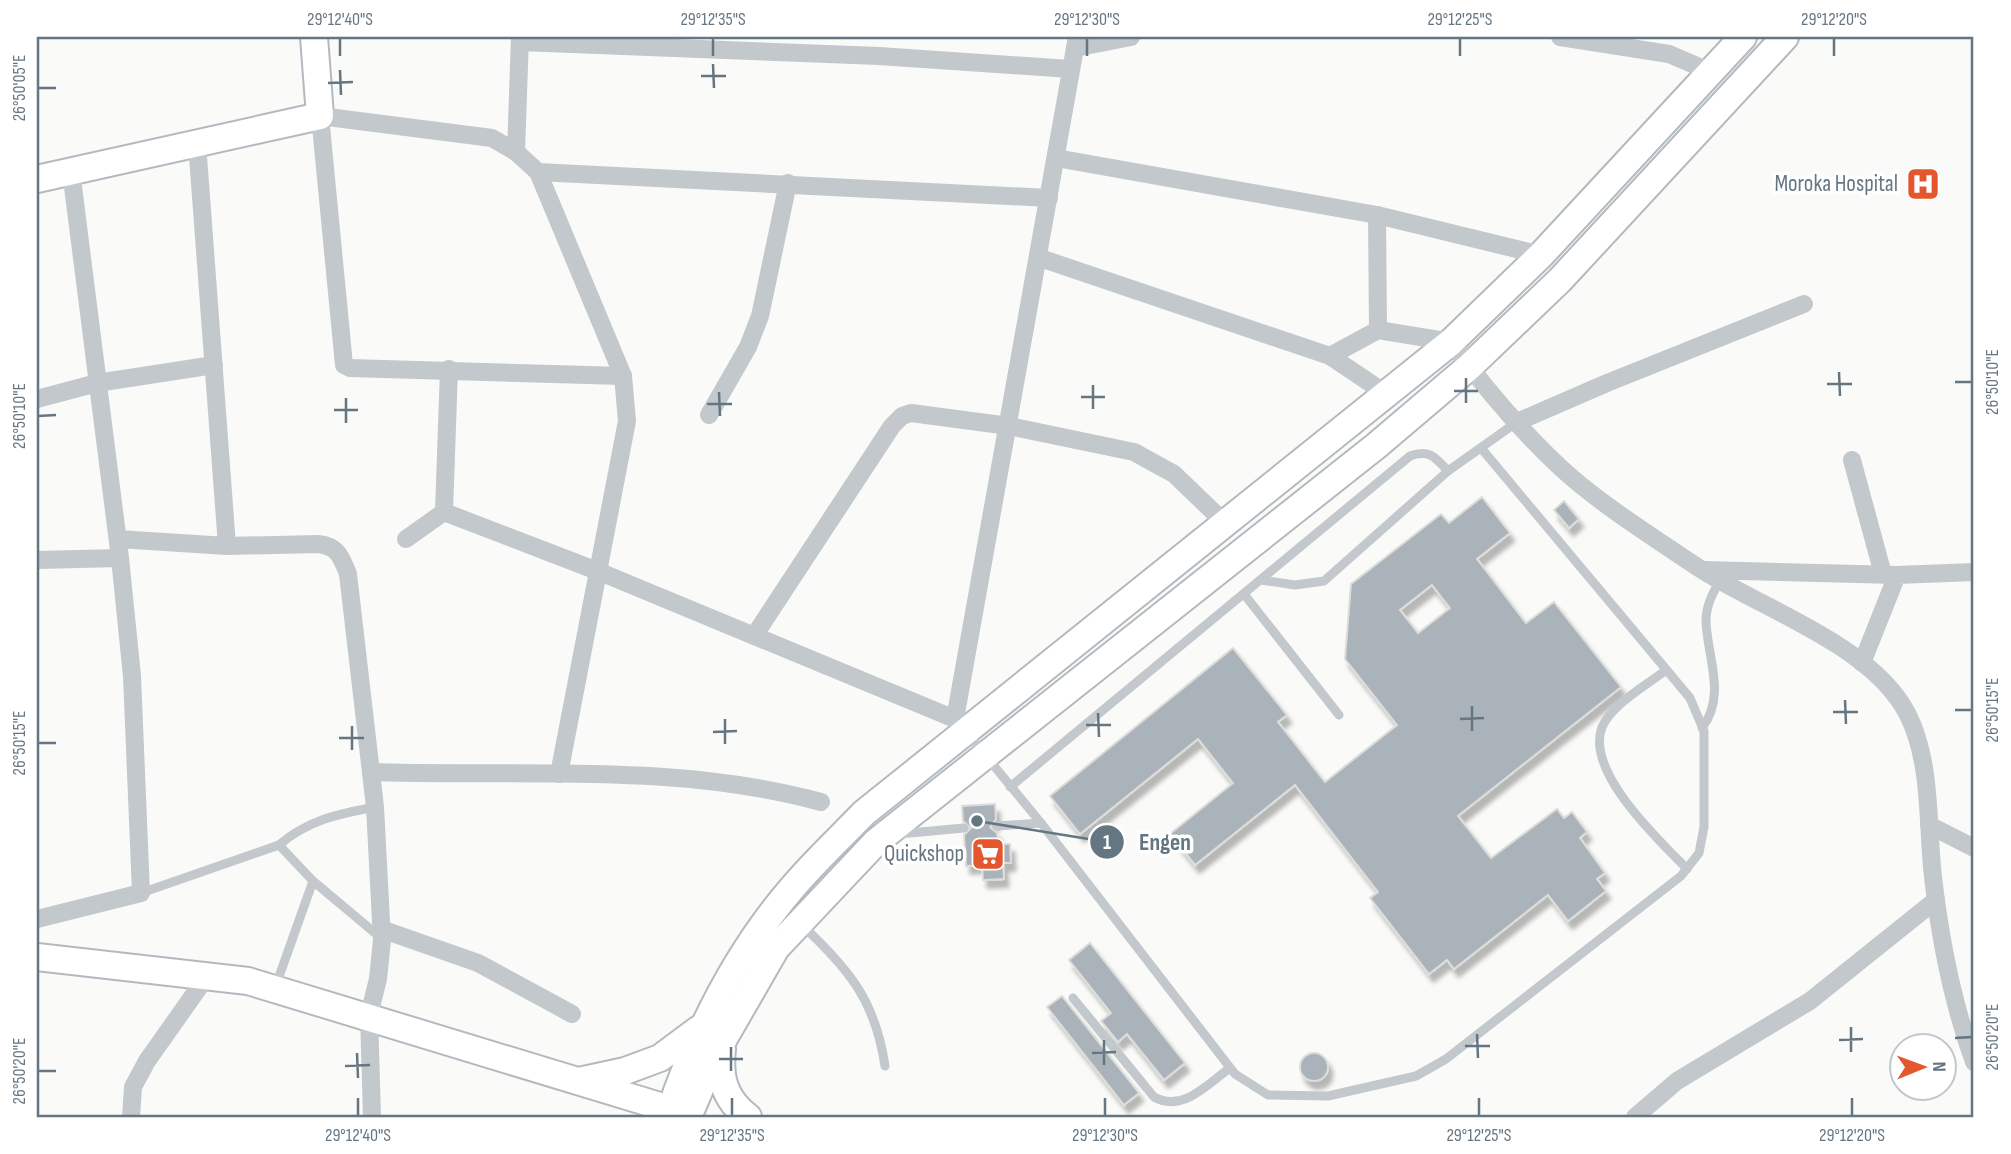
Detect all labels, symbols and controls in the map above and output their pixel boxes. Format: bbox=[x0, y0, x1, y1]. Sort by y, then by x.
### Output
text: 29°12'40"S bbox=[307, 9, 373, 30]
text: 29°12'35"S bbox=[680, 9, 746, 30]
text: 29°12'30"S bbox=[1054, 9, 1120, 30]
text: 29°12'25"S bbox=[1427, 9, 1493, 30]
text: 29°12'20"S bbox=[1801, 9, 1867, 30]
text: 26°50'05"E bbox=[9, 55, 30, 121]
hospital icon: Moroka Hospital bbox=[1904, 165, 1942, 203]
place label: Moroka Hospital bbox=[1774, 170, 1898, 198]
text: 26°50'10"E bbox=[1982, 349, 2003, 415]
text: 26°50'10"E bbox=[9, 383, 30, 449]
text: 26°50'15"E bbox=[1982, 678, 2003, 742]
text: 26°50'15"E bbox=[9, 711, 30, 775]
callout: Engen bbox=[1090, 819, 1205, 864]
text: Engen bbox=[1139, 828, 1191, 857]
text: 1 bbox=[1103, 830, 1111, 855]
supermarket icon: Quickshop bbox=[969, 835, 1007, 873]
place label: Quickshop bbox=[884, 840, 964, 868]
text: 26°50'20"E bbox=[1982, 1004, 2003, 1070]
north arrow bbox=[1888, 1032, 1958, 1102]
text: 26°50'20"E bbox=[9, 1038, 30, 1104]
text: N bbox=[1927, 1061, 1950, 1072]
text: 29°12'40"S bbox=[325, 1125, 391, 1146]
text: 29°12'35"S bbox=[699, 1125, 765, 1146]
text: 29°12'30"S bbox=[1072, 1125, 1138, 1146]
text: 29°12'25"S bbox=[1446, 1125, 1512, 1146]
text: 29°12'20"S bbox=[1819, 1125, 1885, 1146]

